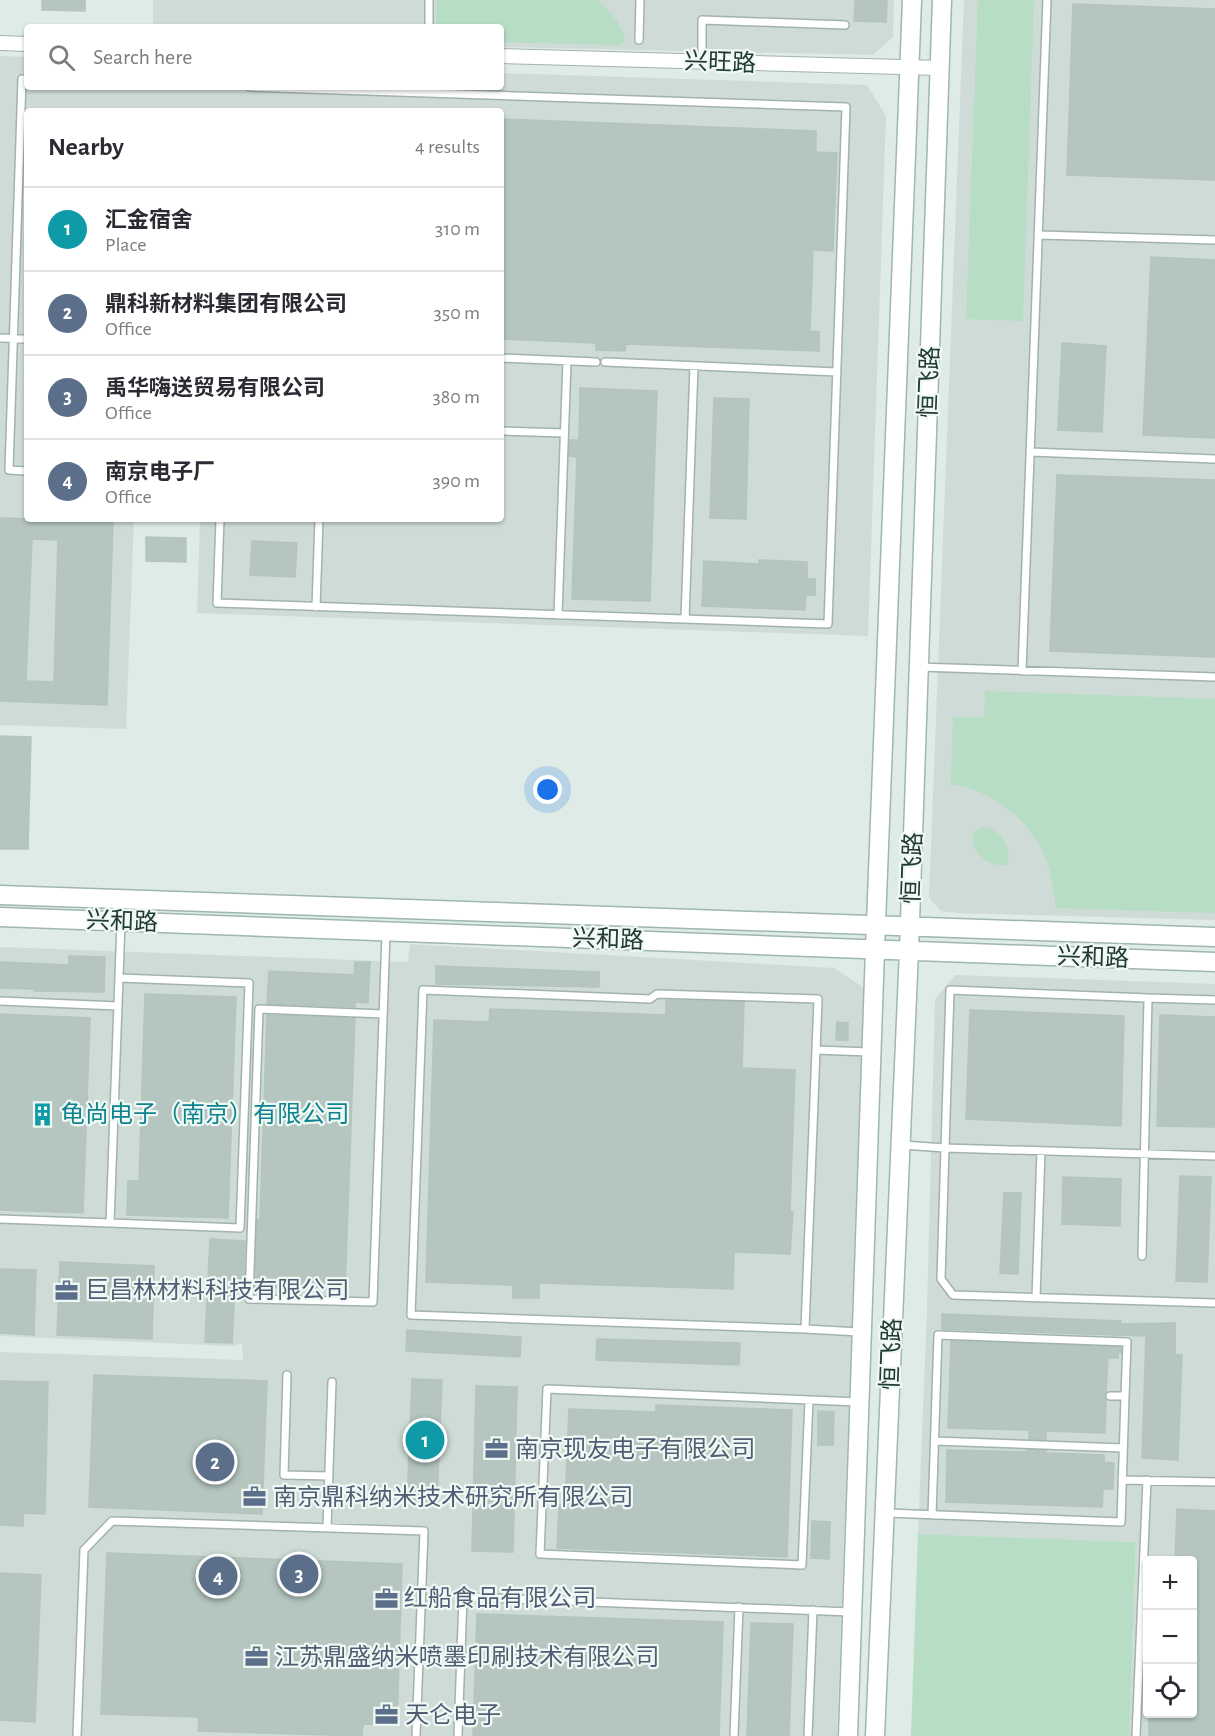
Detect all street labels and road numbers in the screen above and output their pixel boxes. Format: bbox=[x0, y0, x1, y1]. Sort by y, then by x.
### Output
street label: 兴旺路 bbox=[684, 48, 756, 76]
street label: 恒飞路 bbox=[915, 346, 943, 418]
street label: 恒飞路 bbox=[898, 832, 926, 904]
street label: 兴和路 bbox=[86, 907, 158, 935]
street label: 兴和路 bbox=[572, 925, 644, 953]
street label: 兴和路 bbox=[1057, 943, 1129, 971]
street label: 恒飞路 bbox=[877, 1318, 905, 1390]

